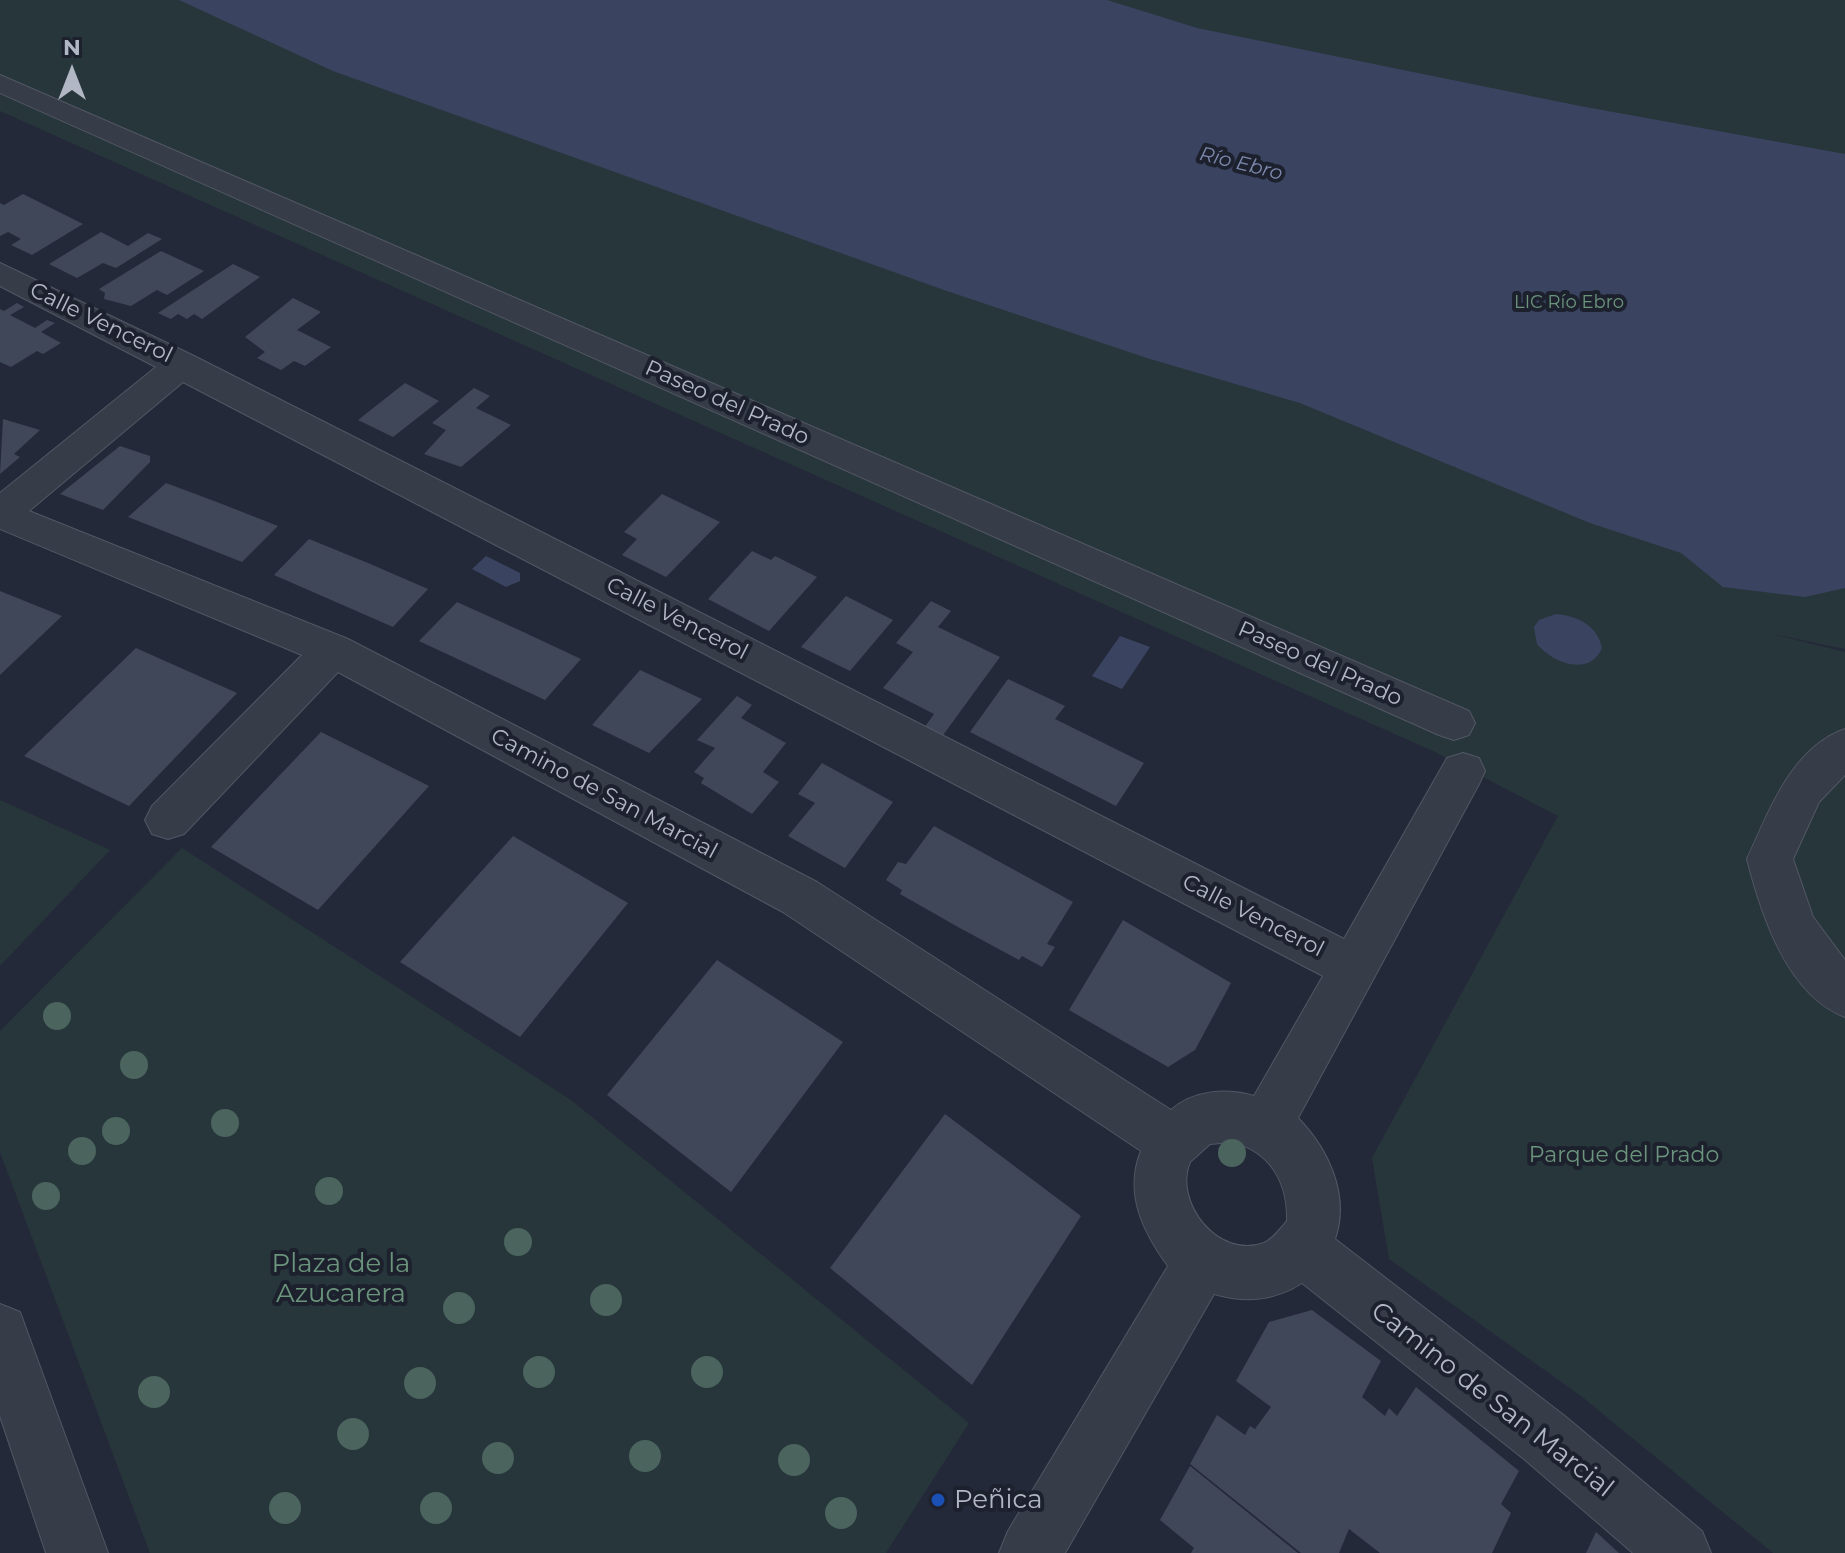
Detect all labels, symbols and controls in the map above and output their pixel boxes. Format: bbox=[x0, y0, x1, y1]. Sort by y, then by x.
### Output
north arrow bbox=[32, 32, 112, 112]
text: N bbox=[63, 34, 81, 61]
water label: Río Ebro bbox=[1197, 142, 1285, 186]
street label: Calle Vencerol bbox=[25, 277, 177, 369]
park label: LIC Río Ebro bbox=[1514, 292, 1624, 314]
street label: Paseo del Prado bbox=[641, 355, 813, 451]
street label: Calle Vencerol bbox=[602, 572, 752, 666]
street label: Paseo del Prado bbox=[1234, 616, 1406, 712]
street label: Camino de San Marcial bbox=[486, 723, 722, 865]
street label: Calle Vencerol bbox=[1178, 869, 1328, 963]
park label: Parque del Prado bbox=[1529, 1143, 1719, 1169]
park label: Plaza de la Azucarera bbox=[272, 1248, 410, 1310]
street label: Camino de San Marcial bbox=[1365, 1296, 1619, 1504]
place label: Peñica bbox=[954, 1484, 1043, 1516]
marker: Peñica bbox=[929, 1491, 947, 1509]

